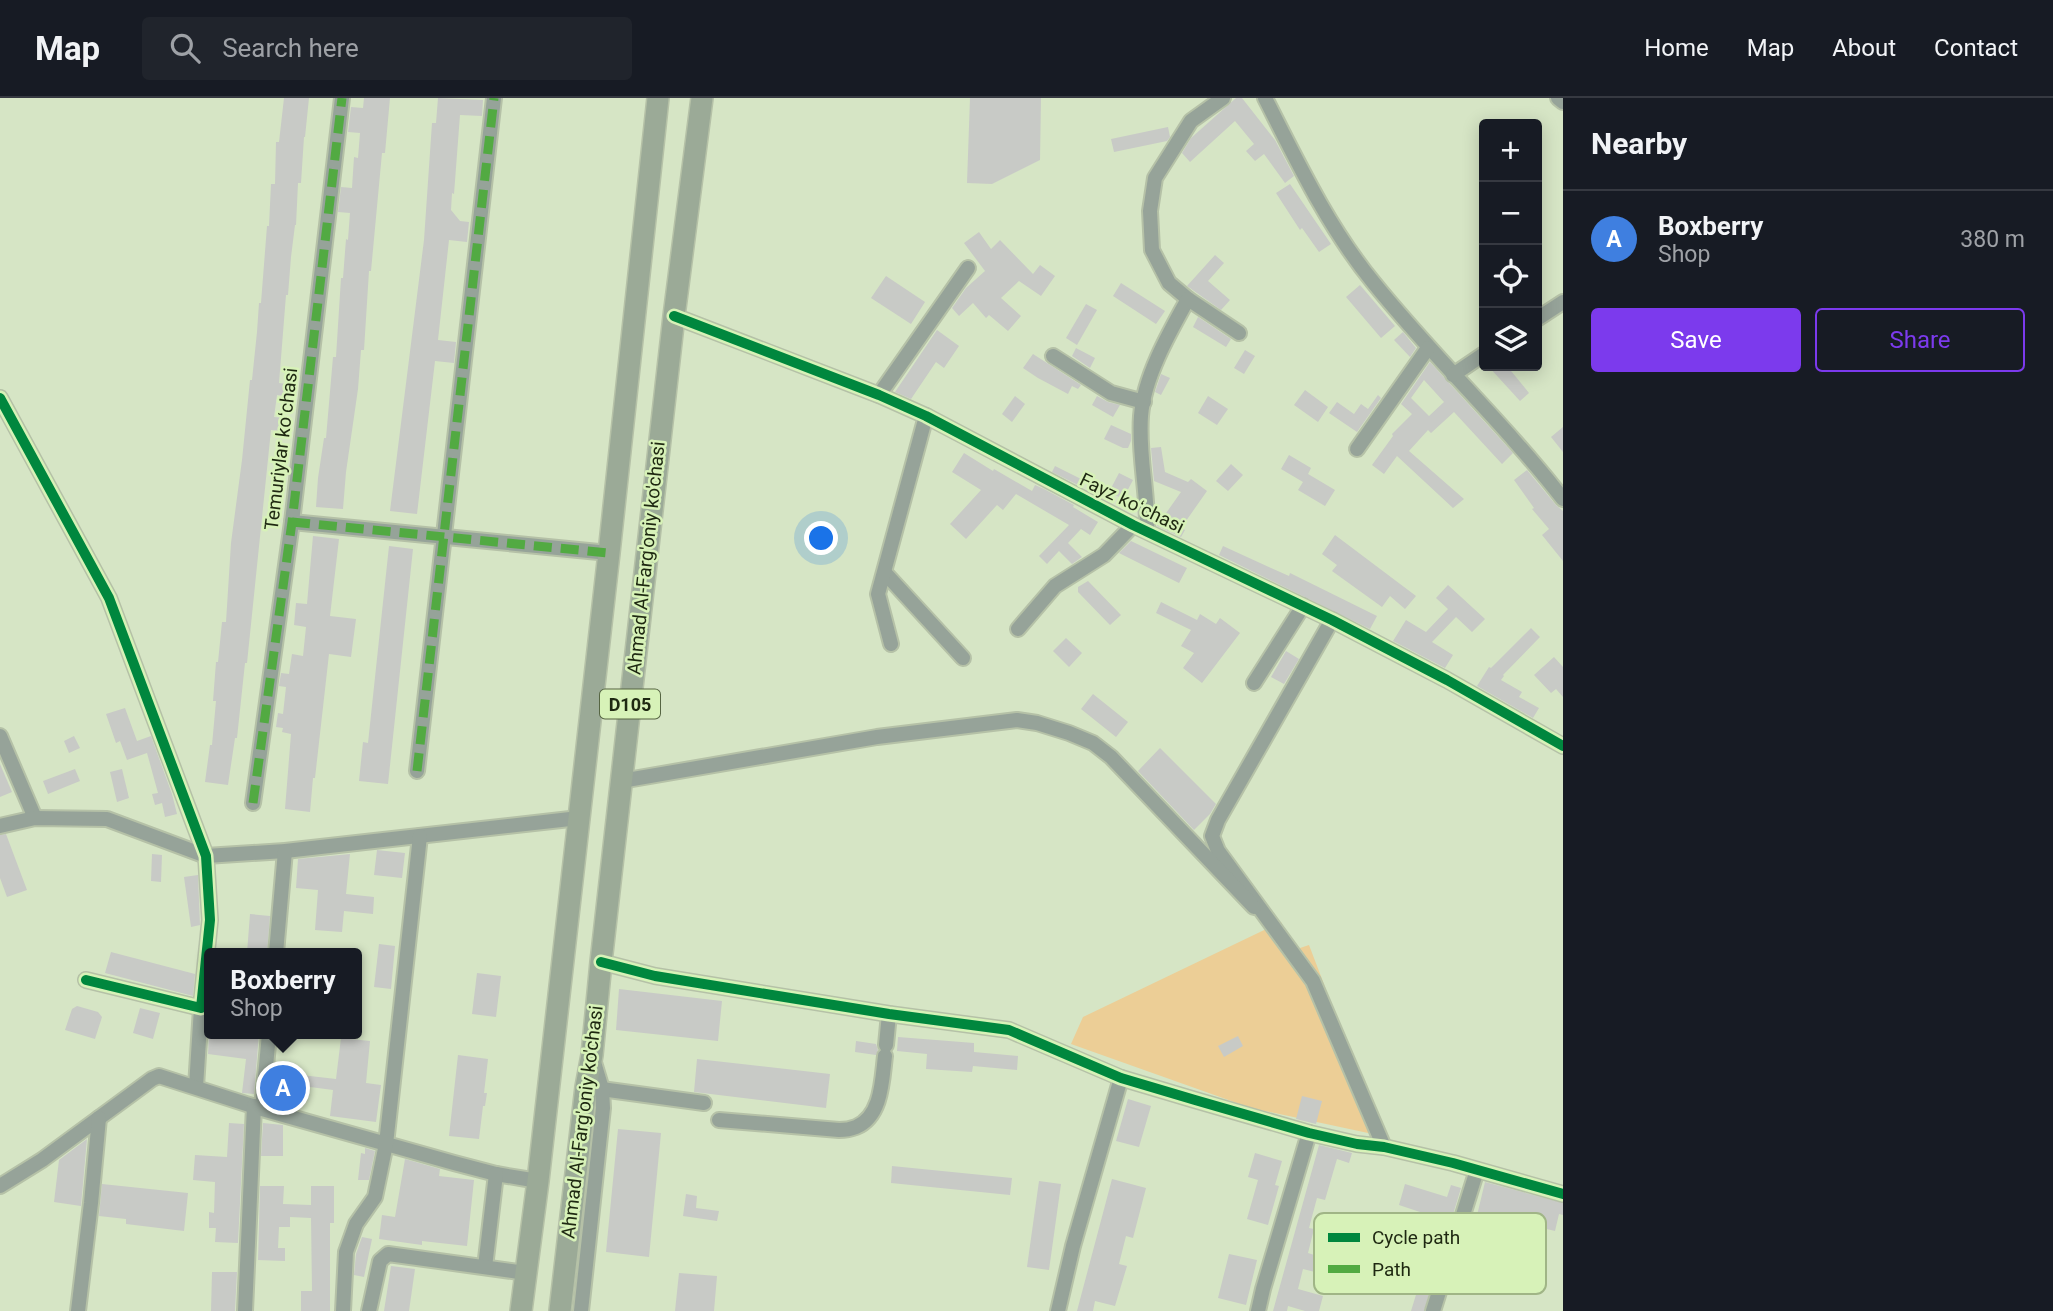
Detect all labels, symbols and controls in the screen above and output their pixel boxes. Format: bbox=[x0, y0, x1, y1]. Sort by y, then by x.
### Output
search box bbox=[142, 17, 632, 80]
text: Map bbox=[35, 29, 100, 68]
icon: search bbox=[166, 29, 204, 67]
text: Search here bbox=[222, 33, 359, 63]
text: Home bbox=[1644, 34, 1709, 62]
text: Map bbox=[1747, 34, 1794, 62]
text: About bbox=[1832, 34, 1896, 62]
text: Contact bbox=[1934, 34, 2018, 62]
map controls bbox=[1479, 119, 1542, 371]
button: + bbox=[1479, 119, 1542, 182]
text: Nearby bbox=[1591, 126, 1687, 161]
button: − bbox=[1479, 182, 1542, 245]
text: Boxberry bbox=[1658, 211, 1763, 241]
text: A bbox=[1606, 226, 1622, 253]
text: 380 m bbox=[1960, 226, 2025, 253]
text: Shop bbox=[1658, 241, 1710, 268]
button: locate bbox=[1479, 245, 1542, 308]
button: layers bbox=[1479, 308, 1542, 371]
button: Save bbox=[1591, 308, 1801, 372]
button: Share bbox=[1815, 308, 2025, 372]
street label: Temuriylar koʻchasi bbox=[260, 366, 302, 532]
street label: Ahmad Al-Farg'oniy ko'chasi bbox=[622, 440, 670, 676]
street label: Fayz koʻchasi bbox=[1076, 468, 1188, 538]
your location bbox=[804, 521, 838, 555]
road number: D105 bbox=[600, 690, 660, 718]
popup bbox=[204, 948, 362, 1039]
text: Boxberry bbox=[230, 965, 336, 995]
text: Shop bbox=[230, 995, 283, 1022]
street label: Ahmad Al-Farg'oniy ko'chasi bbox=[556, 1004, 608, 1240]
pin: A bbox=[260, 1062, 306, 1114]
legend bbox=[1314, 1213, 1546, 1294]
text: Cycle path bbox=[1372, 1226, 1460, 1249]
text: Path bbox=[1372, 1258, 1411, 1281]

